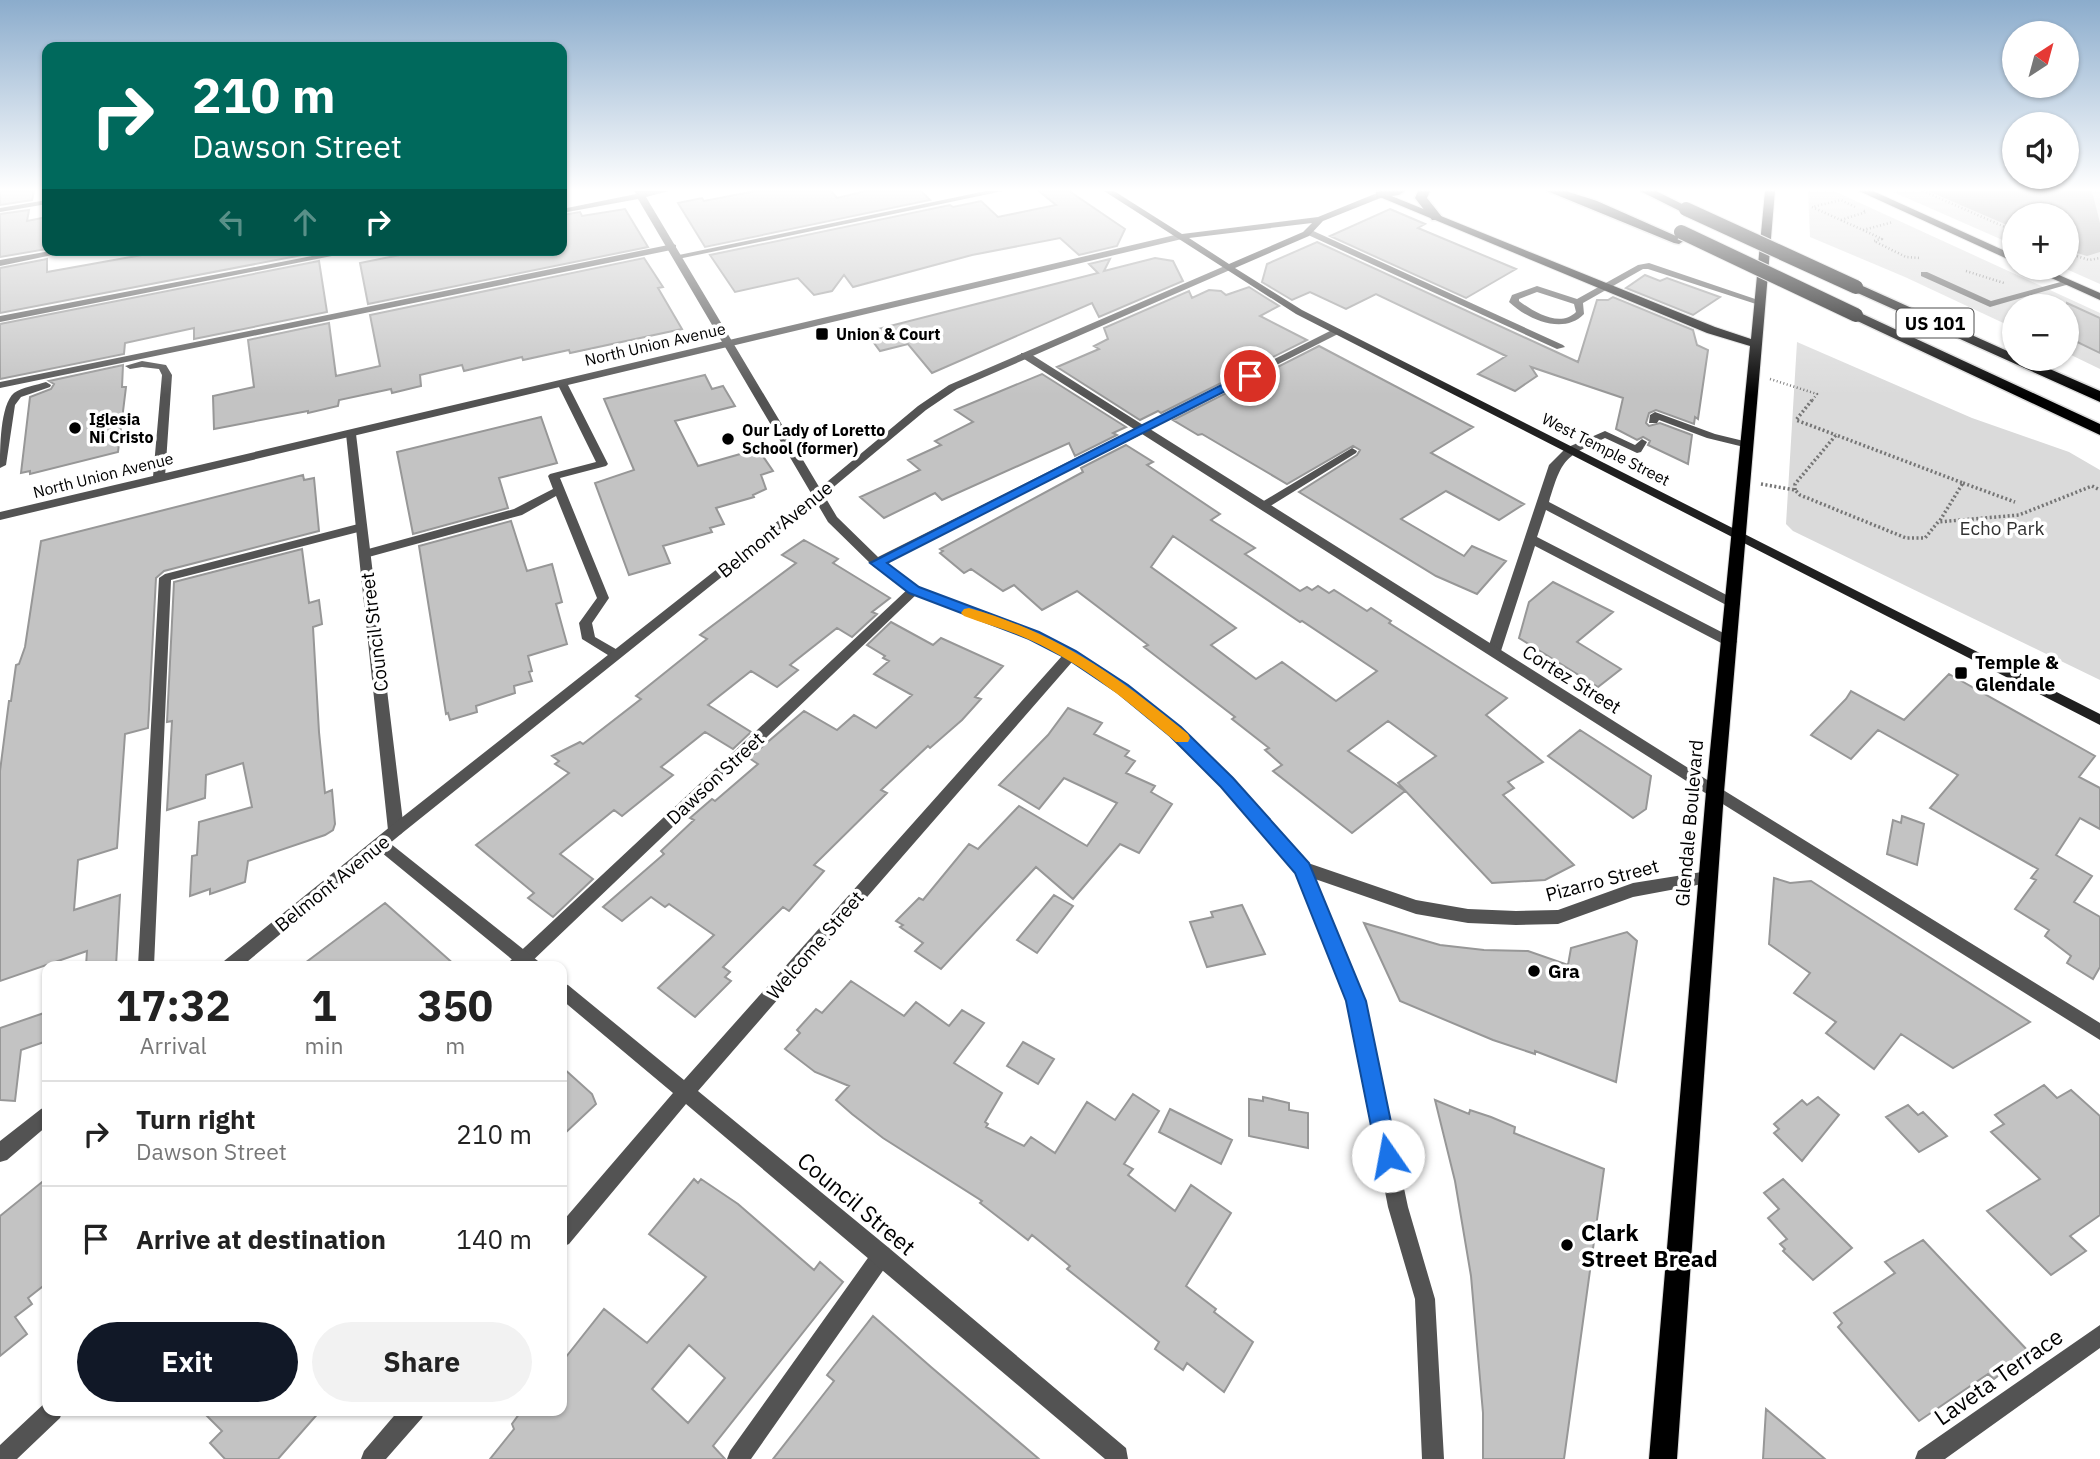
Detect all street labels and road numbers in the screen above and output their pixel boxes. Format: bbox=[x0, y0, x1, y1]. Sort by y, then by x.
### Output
road number: US 101 bbox=[1896, 309, 1974, 338]
street label: North Union Avenue bbox=[583, 318, 728, 370]
street label: West Temple Street bbox=[1539, 408, 1673, 490]
street label: North Union Avenue bbox=[31, 448, 175, 502]
street label: Belmont Avenue bbox=[713, 475, 837, 583]
street label: Council Street bbox=[355, 571, 393, 693]
street label: Cortez Street bbox=[1518, 639, 1626, 719]
street label: Dawson Street bbox=[661, 727, 769, 829]
street label: Glendale Boulevard bbox=[1670, 739, 1708, 907]
street label: Belmont Avenue bbox=[270, 829, 394, 937]
street label: Pizarro Street bbox=[1543, 853, 1661, 907]
street label: Welcome Street bbox=[761, 886, 869, 1004]
street label: Council Street bbox=[792, 1145, 922, 1261]
street label: Laveta Terrace bbox=[1928, 1321, 2068, 1431]

